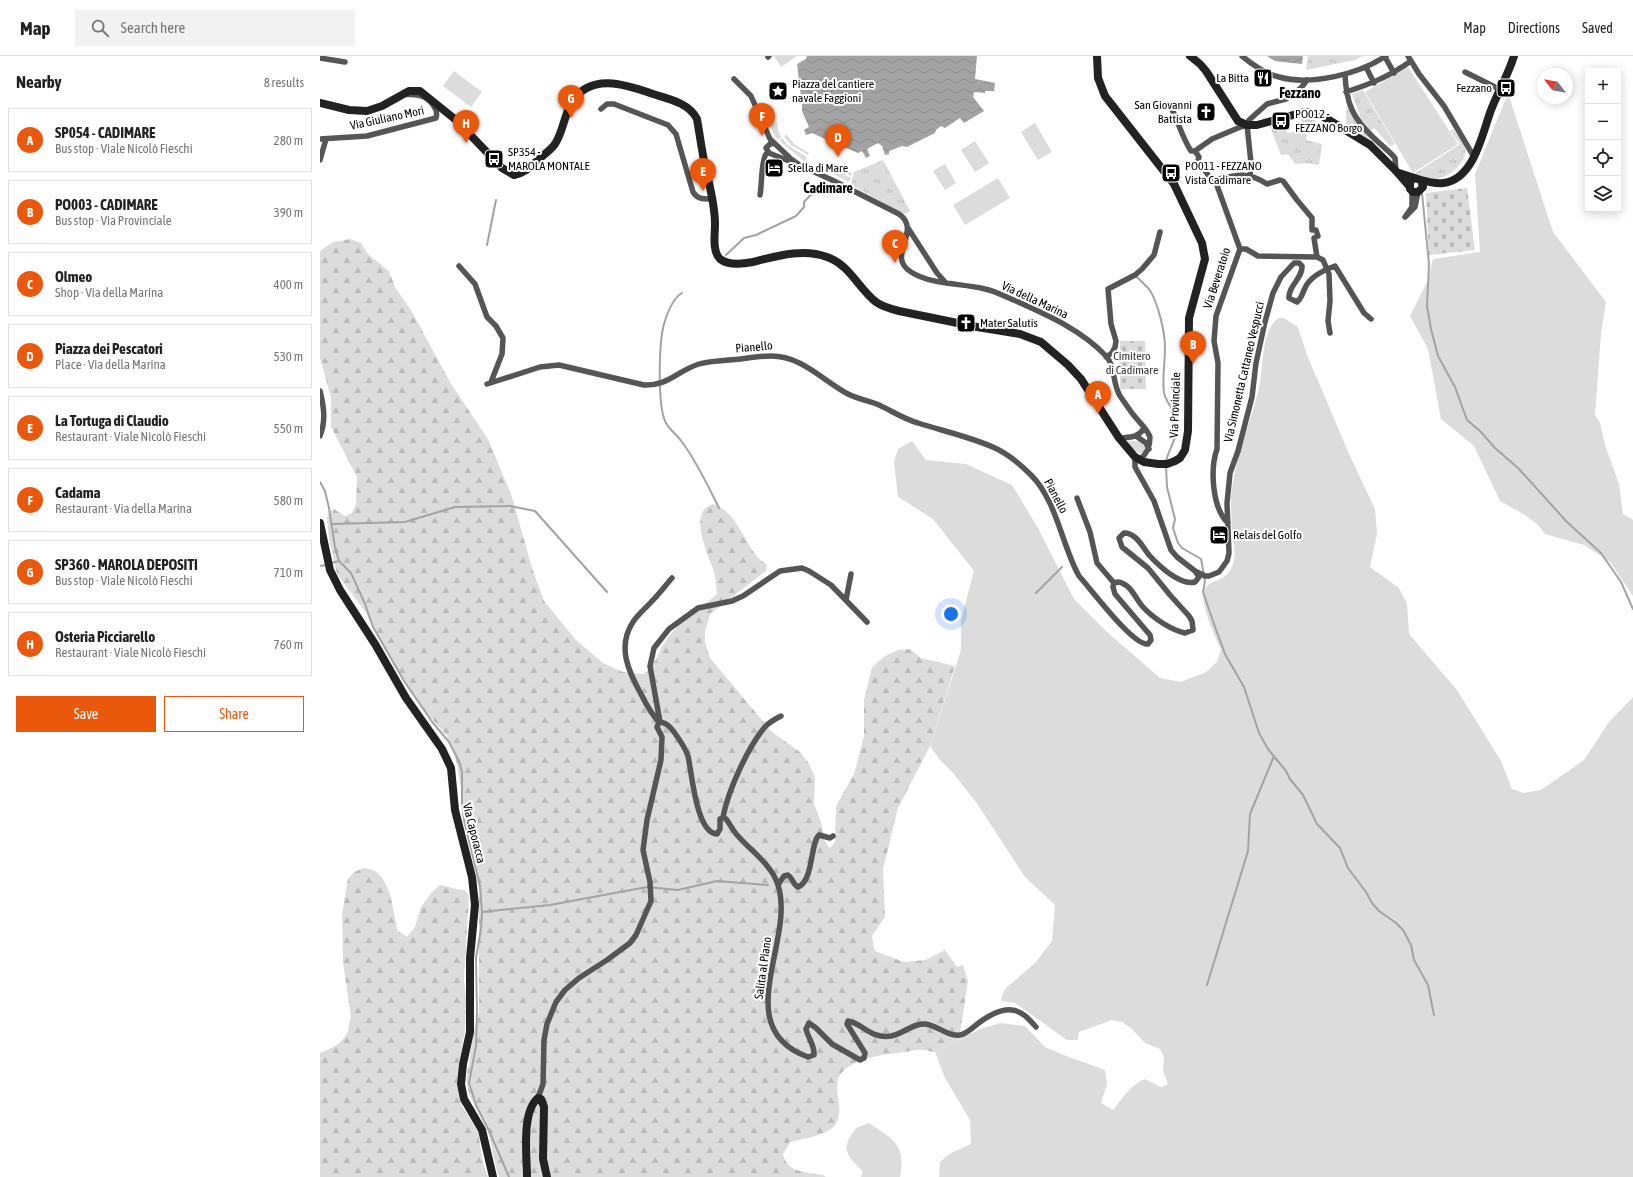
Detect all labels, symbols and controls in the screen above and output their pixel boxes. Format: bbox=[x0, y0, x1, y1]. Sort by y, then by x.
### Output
search box bbox=[75, 10, 355, 46]
text: Map bbox=[20, 17, 51, 39]
icon: search bbox=[89, 17, 111, 39]
text: Search here bbox=[121, 19, 185, 36]
text: Map bbox=[1463, 20, 1486, 36]
text: Directions bbox=[1508, 20, 1560, 36]
text: Saved bbox=[1582, 20, 1613, 36]
restaurant icon: La Bitta bbox=[1252, 67, 1274, 89]
north arrow bbox=[1537, 68, 1573, 104]
map controls bbox=[1585, 68, 1621, 212]
button: + bbox=[1585, 68, 1621, 104]
place label: La Bitta bbox=[1216, 71, 1249, 85]
text: Nearby bbox=[16, 72, 62, 92]
text: 8 results bbox=[264, 75, 304, 90]
place label: Piazza del cantiere navale Faggioni bbox=[792, 77, 874, 105]
bus stop icon: Fezzano bbox=[1495, 77, 1517, 99]
place icon: Piazza del cantiere navale Faggioni bbox=[767, 80, 789, 102]
place label: Fezzano bbox=[1456, 81, 1492, 95]
pin: G bbox=[558, 85, 584, 118]
district label: Fezzano bbox=[1279, 85, 1321, 101]
place label: San Giovanni Battista bbox=[1134, 98, 1192, 126]
church icon: San Giovanni Battista bbox=[1195, 101, 1217, 123]
street label: Via Giuliano Mori bbox=[349, 103, 425, 133]
pin: F bbox=[749, 103, 775, 136]
button: − bbox=[1585, 104, 1621, 140]
place label: PO012 - FEZZANO Borgo bbox=[1295, 107, 1363, 135]
pin: H bbox=[453, 110, 479, 143]
bus stop icon: PO012 - FEZZANO Borgo bbox=[1270, 110, 1292, 132]
text: SP054 - CADIMARE bbox=[55, 124, 155, 141]
pin: D bbox=[825, 124, 851, 157]
text: A bbox=[27, 133, 33, 148]
text: 280 m bbox=[274, 133, 303, 148]
button: locate bbox=[1585, 140, 1621, 176]
text: Bus stop · Viale Nicolò Fieschi bbox=[55, 141, 193, 156]
place label: SP354 - MAROLA MONTALE bbox=[508, 145, 590, 173]
bus stop icon: SP354 - MAROLA MONTALE bbox=[483, 148, 505, 170]
hotel icon: Stella di Mare bbox=[763, 157, 785, 179]
pin: E bbox=[690, 158, 716, 191]
place label: PO011 - FEZZANO Vista Cadimare bbox=[1185, 159, 1262, 187]
place label: Stella di Mare bbox=[788, 161, 848, 175]
bus stop icon: PO011 - FEZZANO Vista Cadimare bbox=[1160, 162, 1182, 184]
button: layers bbox=[1585, 176, 1621, 212]
district label: Cadimare bbox=[803, 180, 853, 196]
text: PO003 - CADIMARE bbox=[55, 196, 158, 213]
text: B bbox=[27, 205, 33, 220]
text: 390 m bbox=[274, 205, 303, 220]
text: Bus stop · Via Provinciale bbox=[55, 213, 172, 228]
pin: C bbox=[882, 230, 908, 263]
street label: Via Beveratoio bbox=[1201, 245, 1234, 310]
text: Olmeo bbox=[55, 268, 92, 285]
text: C bbox=[27, 277, 33, 292]
text: 400 m bbox=[274, 277, 303, 292]
street label: Via della Marina bbox=[999, 278, 1071, 322]
text: Shop · Via della Marina bbox=[55, 285, 163, 300]
street label: Via Simonetta Cattaneo Vespucci bbox=[1221, 300, 1267, 444]
church icon: Mater Salutis bbox=[955, 312, 977, 334]
place label: Mater Salutis bbox=[980, 316, 1038, 330]
pin: B bbox=[1180, 331, 1206, 364]
street label: Pianello bbox=[735, 338, 773, 356]
text: Piazza dei Pescatori bbox=[55, 340, 163, 357]
text: D bbox=[26, 349, 34, 364]
text: 530 m bbox=[274, 349, 303, 364]
park label: Cimitero di Cadimare bbox=[1106, 349, 1158, 377]
text: Place · Via della Marina bbox=[55, 357, 166, 372]
street label: Via Provinciale bbox=[1167, 372, 1183, 438]
pin: A bbox=[1085, 381, 1111, 414]
text: La Tortuga di Claudio bbox=[55, 412, 169, 429]
text: E bbox=[27, 421, 33, 436]
text: 550 m bbox=[274, 421, 303, 436]
text: Restaurant · Viale Nicolò Fieschi bbox=[55, 429, 206, 444]
street label: Pianello bbox=[1041, 476, 1071, 516]
text: Cadama bbox=[55, 484, 101, 501]
text: F bbox=[27, 493, 33, 508]
text: 580 m bbox=[274, 493, 303, 508]
text: Restaurant · Via della Marina bbox=[55, 501, 192, 516]
hotel icon: Relais del Golfo bbox=[1208, 524, 1230, 546]
place label: Relais del Golfo bbox=[1233, 528, 1302, 542]
text: SP360 - MAROLA DEPOSITI bbox=[55, 556, 198, 573]
text: G bbox=[27, 565, 33, 580]
text: 710 m bbox=[274, 565, 303, 580]
text: Bus stop · Viale Nicolò Fieschi bbox=[55, 573, 193, 588]
your location bbox=[941, 604, 961, 624]
text: Osteria Picciarello bbox=[55, 628, 155, 645]
text: H bbox=[26, 637, 34, 652]
text: 760 m bbox=[274, 637, 303, 652]
text: Restaurant · Viale Nicolò Fieschi bbox=[55, 645, 206, 660]
button: Save bbox=[16, 696, 156, 732]
button: Share bbox=[164, 696, 304, 732]
street label: Via Caporacca bbox=[460, 801, 488, 865]
street label: Salita al Piano bbox=[752, 935, 774, 1000]

